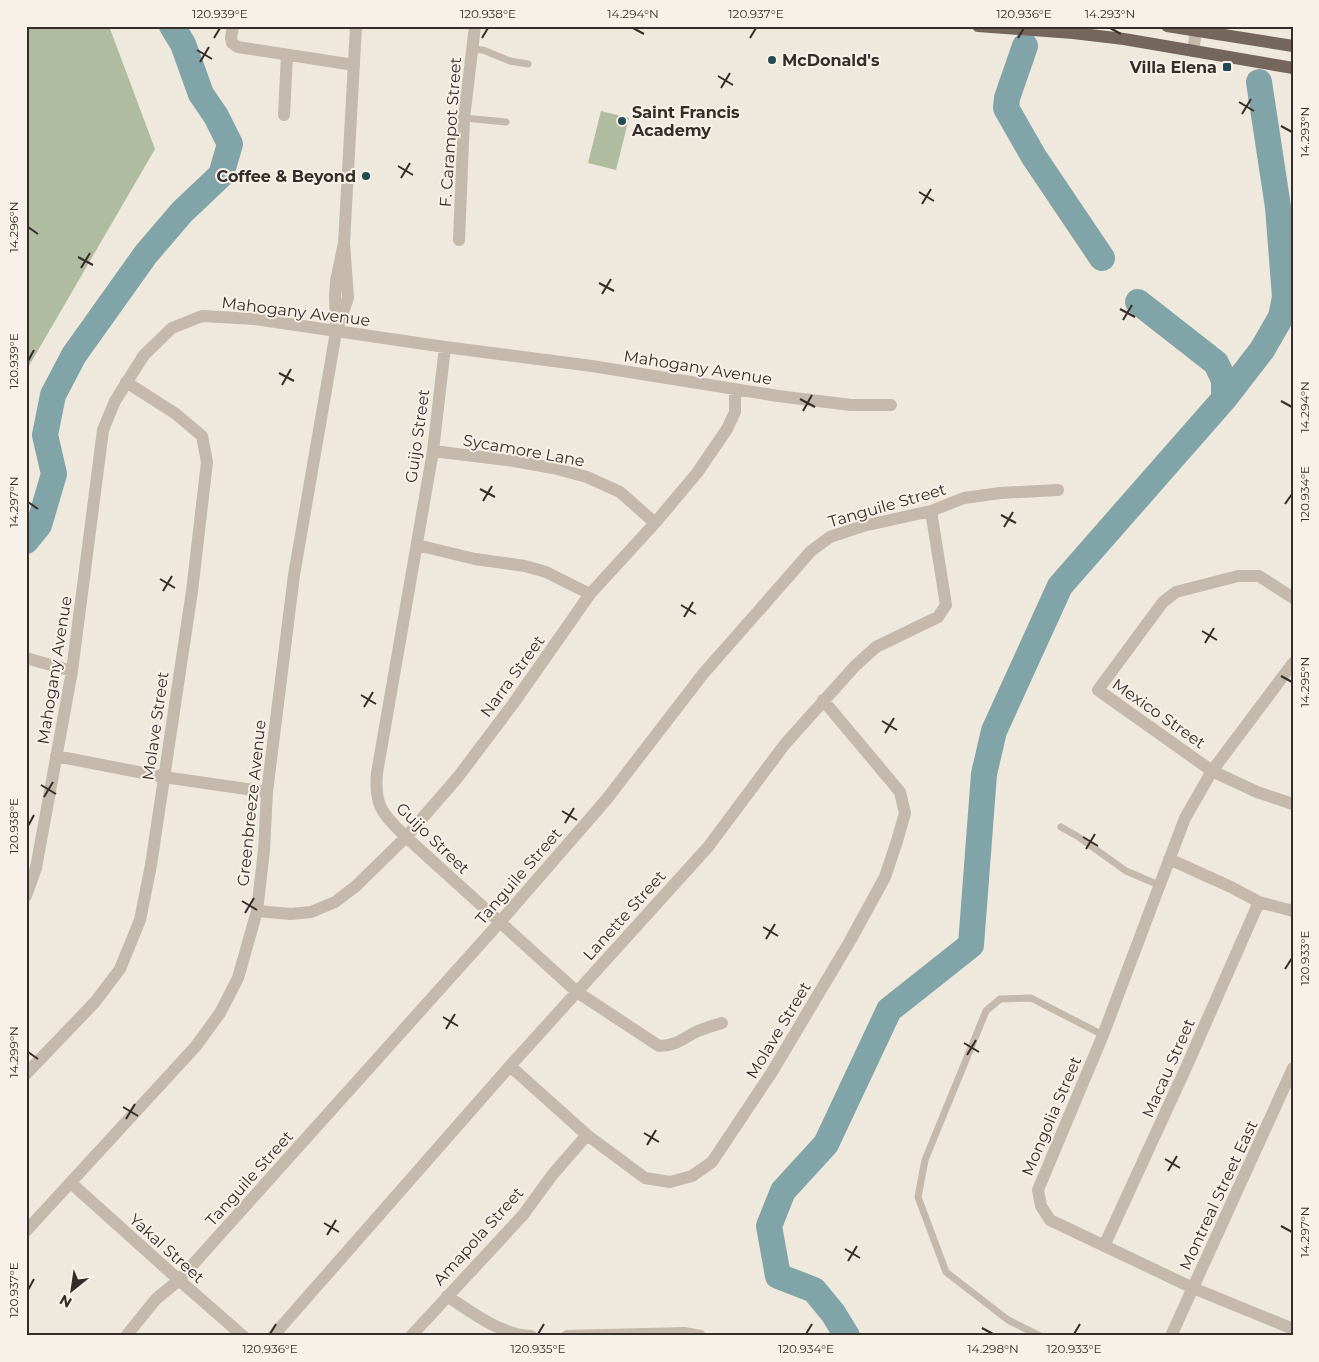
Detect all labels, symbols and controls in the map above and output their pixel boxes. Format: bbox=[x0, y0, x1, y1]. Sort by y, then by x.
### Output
text: 120.939°E bbox=[192, 6, 248, 21]
text: 120.938°E bbox=[460, 6, 516, 21]
text: 14.294°N bbox=[607, 6, 659, 21]
text: 120.937°E bbox=[728, 6, 784, 21]
text: 120.936°E bbox=[996, 6, 1052, 21]
text: 14.293°N bbox=[1085, 6, 1135, 21]
place label: McDonald's bbox=[782, 51, 880, 70]
marker: McDonald's bbox=[766, 54, 778, 66]
street label: F. Carampot Street bbox=[436, 56, 465, 208]
place label: Villa Elena bbox=[1129, 58, 1217, 77]
marker: Villa Elena bbox=[1221, 61, 1233, 73]
place label: Saint Francis Academy bbox=[631, 103, 740, 140]
text: 14.293°N bbox=[1297, 107, 1312, 157]
marker: Saint Francis Academy bbox=[616, 115, 628, 127]
place label: Coffee & Beyond bbox=[217, 167, 356, 186]
marker: Coffee & Beyond bbox=[360, 170, 372, 182]
text: 14.296°N bbox=[6, 201, 21, 253]
street label: Mahogany Avenue bbox=[220, 293, 371, 330]
text: 120.939°E bbox=[6, 333, 21, 389]
street label: Mahogany Avenue bbox=[622, 346, 773, 389]
text: 14.294°N bbox=[1297, 381, 1312, 433]
street label: Guijo Street bbox=[402, 388, 434, 484]
street label: Sycamore Lane bbox=[462, 430, 586, 471]
text: 120.934°E bbox=[1297, 466, 1312, 522]
text: 14.297°N bbox=[6, 476, 21, 528]
street label: Tanguile Street bbox=[826, 479, 949, 531]
street label: Mahogany Avenue bbox=[33, 595, 76, 746]
street label: Narra Street bbox=[476, 631, 549, 721]
text: 14.295°N bbox=[1297, 657, 1312, 707]
street label: Molave Street bbox=[138, 670, 173, 782]
street label: Mexico Street bbox=[1109, 674, 1209, 753]
street label: Greenbreeze Avenue bbox=[233, 719, 270, 887]
text: 120.938°E bbox=[6, 798, 21, 854]
street label: Guijo Street bbox=[392, 799, 474, 878]
street label: Tanguile Street bbox=[471, 824, 566, 928]
street label: Lanette Street bbox=[579, 866, 670, 964]
text: 120.933°E bbox=[1297, 930, 1312, 986]
street label: Molave Street bbox=[742, 978, 815, 1082]
street label: Macau Street bbox=[1138, 1015, 1199, 1121]
text: 14.299°N bbox=[6, 1026, 21, 1078]
street label: Mongolia Street bbox=[1018, 1053, 1085, 1179]
street label: Montreal Street East bbox=[1175, 1117, 1262, 1273]
street label: Tanguile Street bbox=[202, 1126, 297, 1230]
street label: Amapola Street bbox=[429, 1183, 528, 1289]
text: 14.297°N bbox=[1297, 1206, 1312, 1258]
street label: Yakal Street bbox=[125, 1210, 208, 1287]
text: 120.937°E bbox=[6, 1262, 21, 1318]
north arrow bbox=[48, 1264, 98, 1314]
text: N bbox=[56, 1291, 75, 1312]
text: 120.936°E bbox=[242, 1341, 298, 1356]
text: 120.935°E bbox=[511, 1341, 565, 1356]
text: 120.934°E bbox=[778, 1341, 834, 1356]
text: 14.298°N bbox=[967, 1341, 1019, 1356]
text: 120.933°E bbox=[1046, 1341, 1102, 1356]

